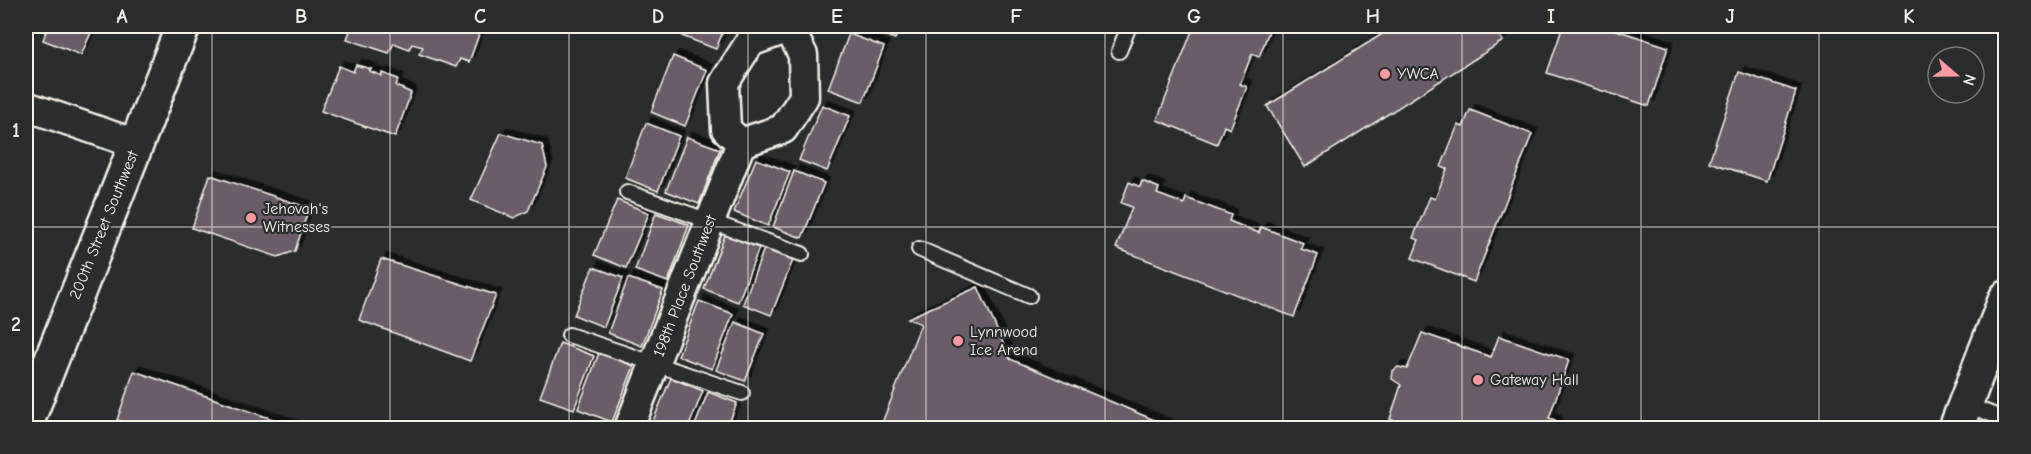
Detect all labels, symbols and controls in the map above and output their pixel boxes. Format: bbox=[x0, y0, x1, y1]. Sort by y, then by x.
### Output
text: A bbox=[116, 5, 128, 28]
text: B bbox=[295, 5, 307, 28]
text: C bbox=[474, 5, 486, 28]
text: D bbox=[652, 5, 664, 28]
text: E bbox=[831, 5, 843, 28]
text: F bbox=[1010, 5, 1022, 28]
text: G bbox=[1187, 5, 1201, 28]
text: H bbox=[1366, 5, 1380, 28]
text: I bbox=[1547, 5, 1555, 28]
text: J bbox=[1725, 5, 1735, 28]
text: K bbox=[1903, 5, 1915, 28]
north arrow bbox=[1926, 45, 1986, 105]
place label: YWCA bbox=[1397, 65, 1439, 83]
marker: YWCA bbox=[1378, 67, 1392, 81]
text: N bbox=[1959, 72, 1979, 88]
text: 1 bbox=[12, 119, 20, 142]
street label: 200th Street Southwest bbox=[66, 148, 142, 302]
place label: Jehovah's Witnesses bbox=[263, 200, 330, 236]
marker: Jehovah's Witnesses bbox=[244, 211, 258, 225]
street label: 198th Place Southwest bbox=[650, 212, 721, 359]
text: 2 bbox=[11, 313, 21, 336]
place label: Lynnwood Ice Arena bbox=[970, 323, 1038, 359]
marker: Lynnwood Ice Arena bbox=[951, 334, 965, 348]
place label: Gateway Hall bbox=[1490, 371, 1579, 389]
marker: Gateway Hall bbox=[1471, 373, 1485, 387]

